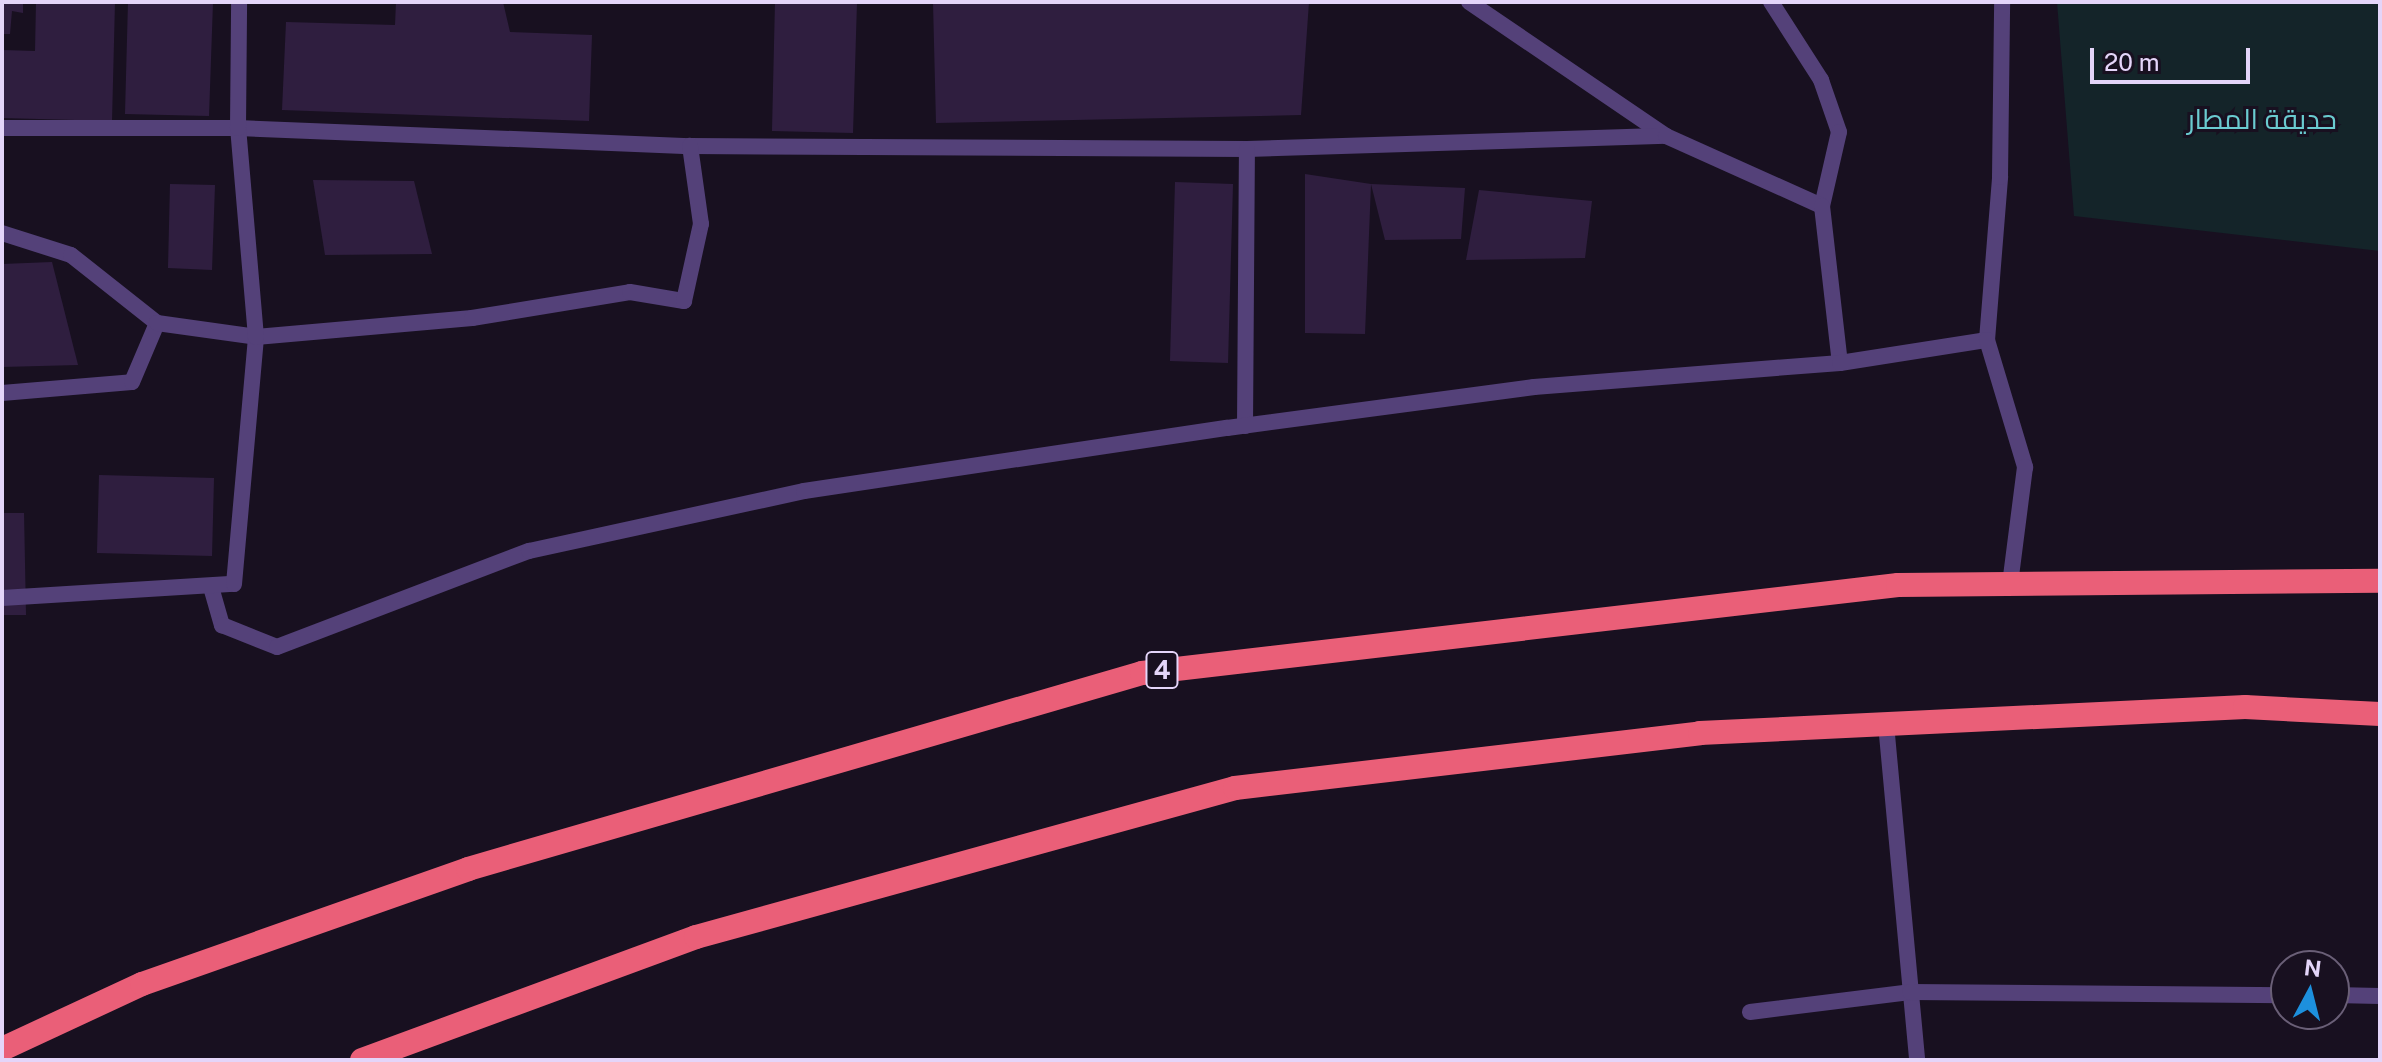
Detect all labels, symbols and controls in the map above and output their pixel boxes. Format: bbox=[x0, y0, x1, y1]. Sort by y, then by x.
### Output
scale bar bbox=[2094, 32, 2254, 82]
text: 20 m bbox=[2104, 48, 2160, 76]
park label: حديقة المطار bbox=[2187, 102, 2337, 136]
road number: 4 bbox=[1144, 648, 1180, 692]
north arrow bbox=[2270, 950, 2350, 1030]
text: N bbox=[2303, 954, 2323, 982]

